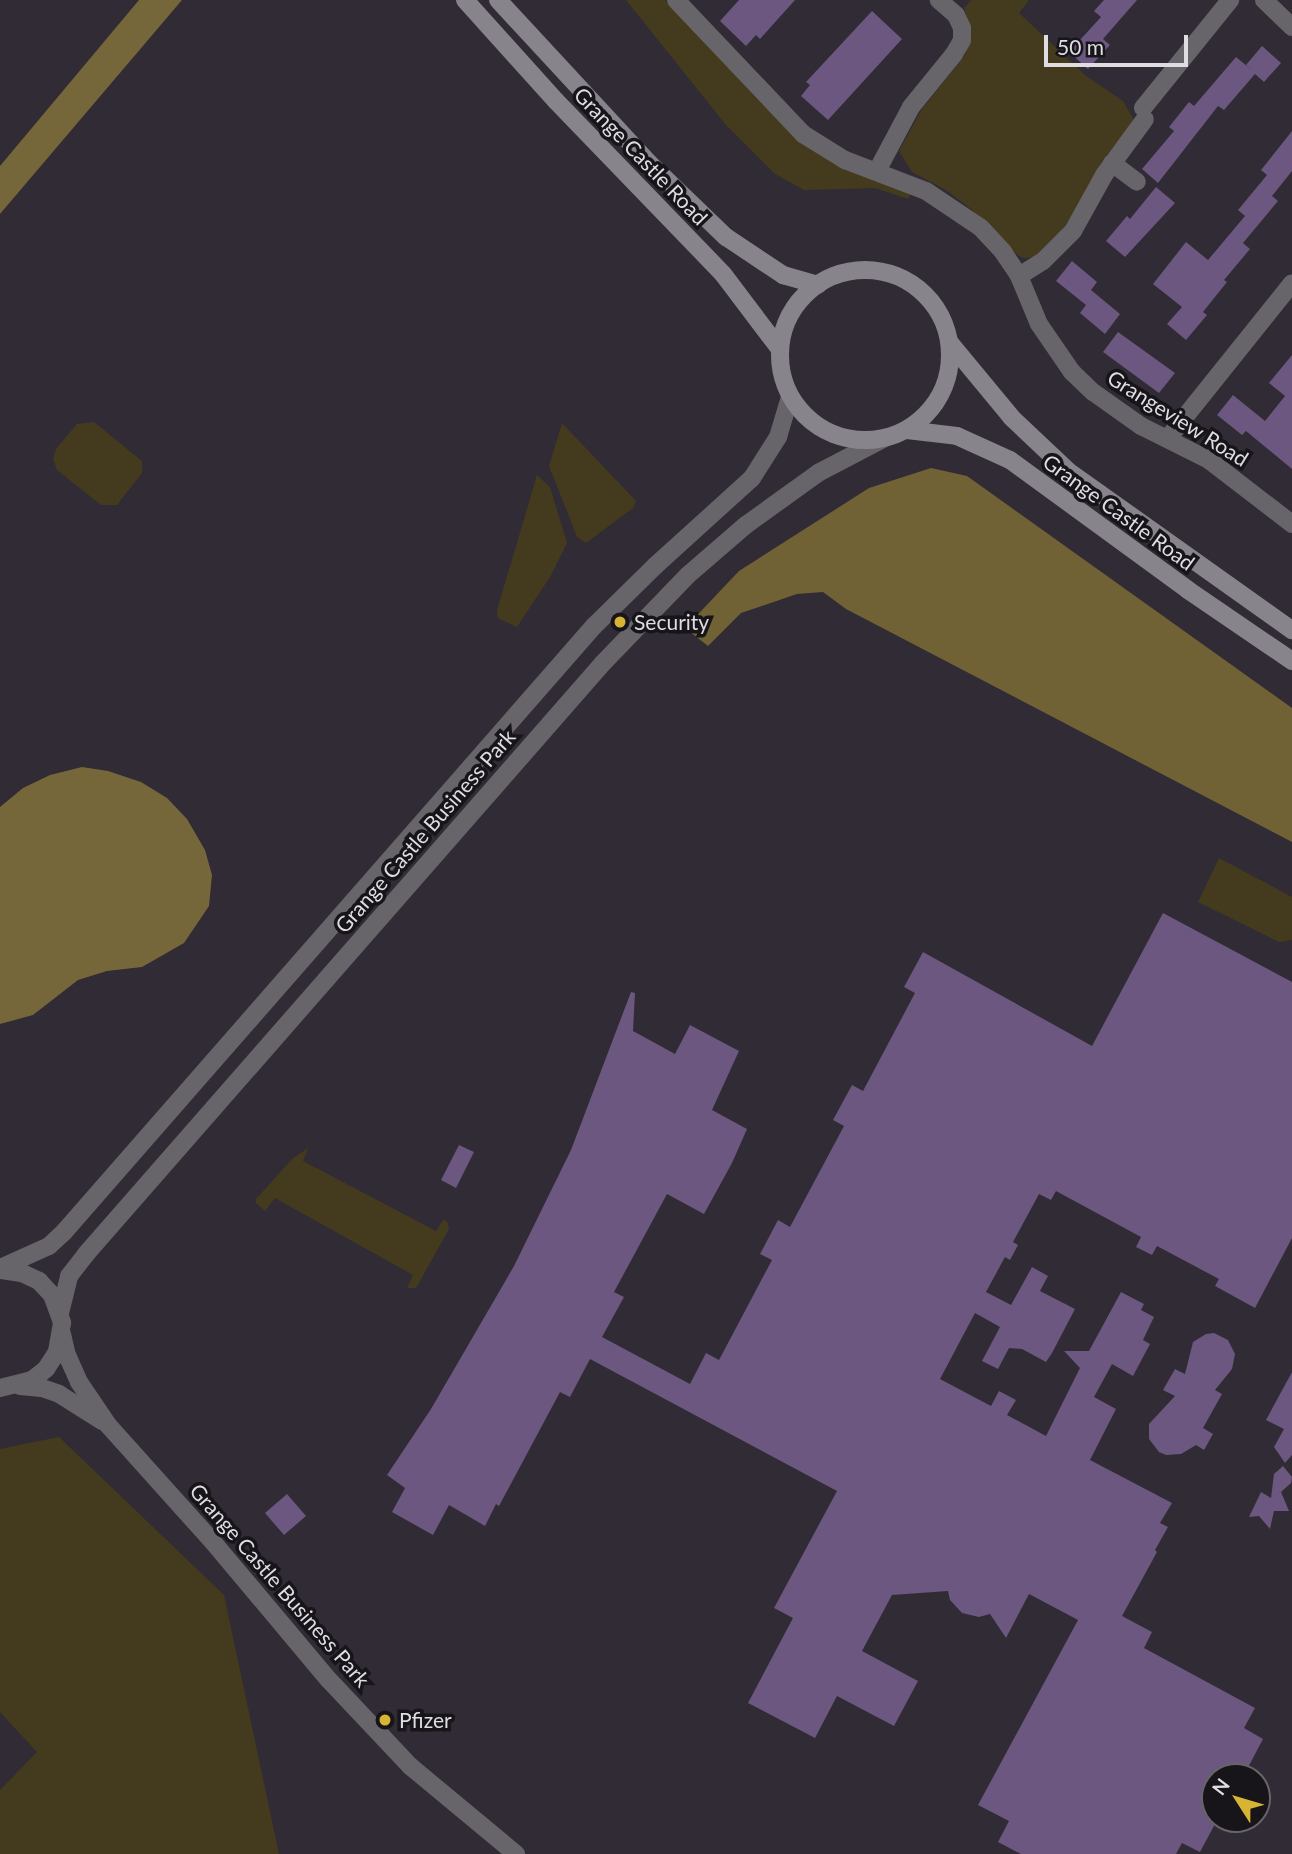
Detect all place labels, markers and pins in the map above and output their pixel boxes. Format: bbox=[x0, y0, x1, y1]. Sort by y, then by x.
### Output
place label: Security bbox=[634, 609, 709, 635]
marker: Security bbox=[612, 614, 628, 630]
place label: Pfizer bbox=[399, 1707, 452, 1733]
marker: Pfizer bbox=[377, 1712, 393, 1728]

